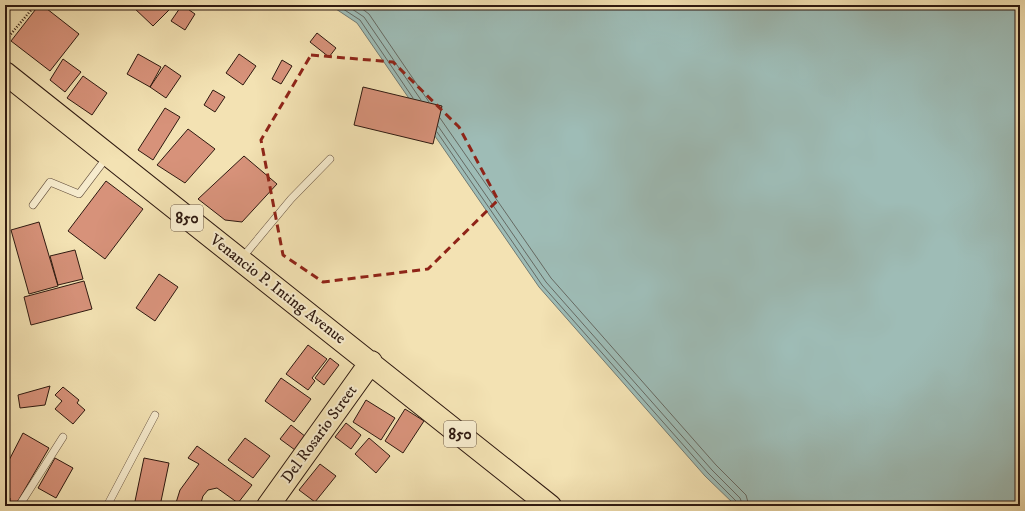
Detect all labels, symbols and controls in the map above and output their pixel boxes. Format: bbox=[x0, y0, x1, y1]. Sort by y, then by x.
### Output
road number: 850 bbox=[171, 205, 203, 231]
street label: Venancio P. Inting Avenue bbox=[205, 229, 350, 349]
street label: Del Rosario Street bbox=[277, 381, 361, 487]
road number: 850 bbox=[444, 421, 476, 447]

